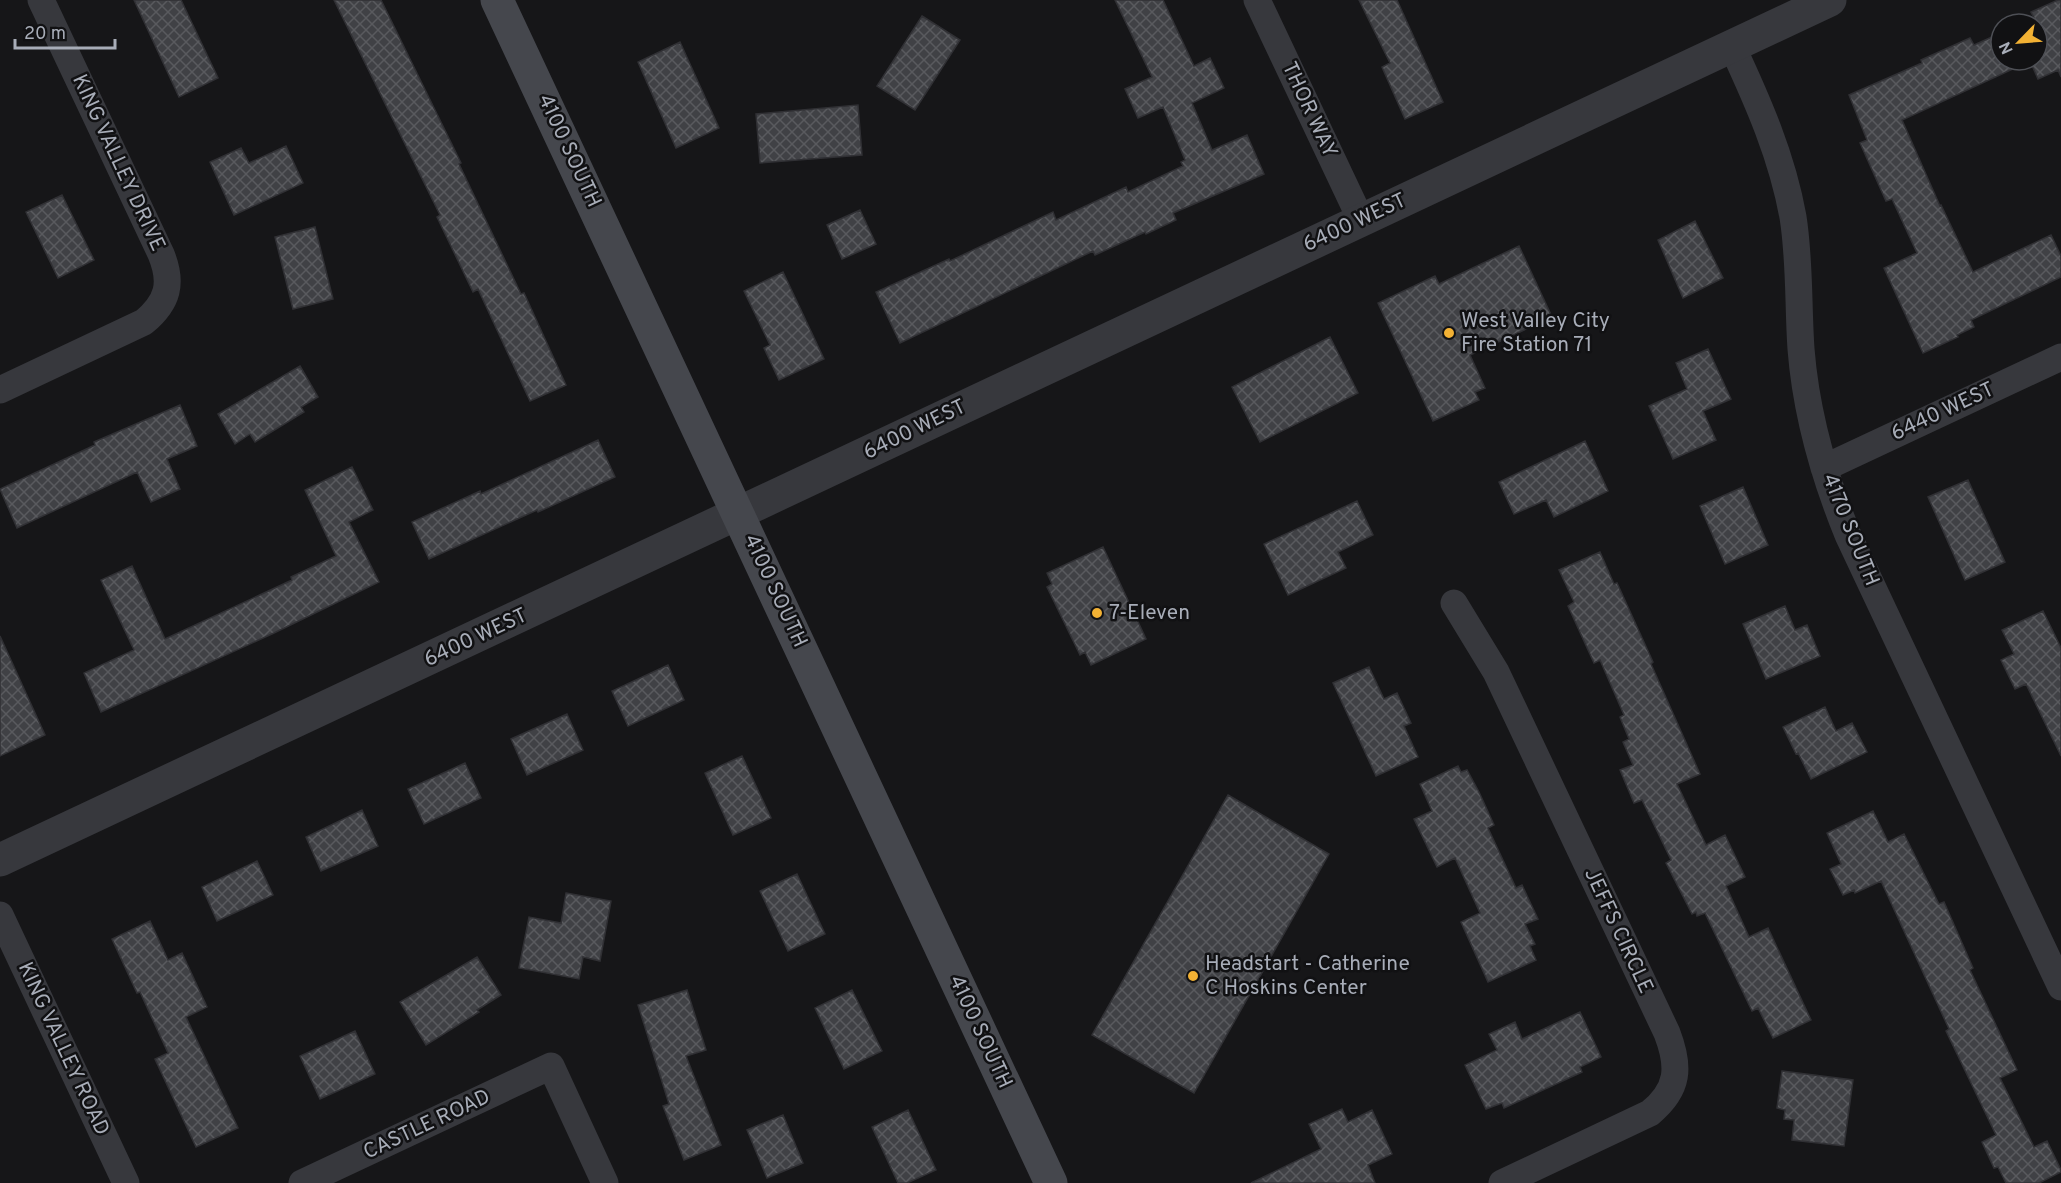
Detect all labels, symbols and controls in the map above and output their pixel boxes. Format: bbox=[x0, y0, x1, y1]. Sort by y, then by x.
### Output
scale bar bbox=[15, 12, 116, 50]
north arrow bbox=[1989, 12, 2049, 72]
text: 20 m bbox=[24, 23, 66, 46]
text: N bbox=[1996, 38, 2019, 57]
street label: THOR WAY bbox=[1275, 58, 1343, 162]
street label: KING VALLEY DRIVE bbox=[65, 70, 171, 256]
street label: 4100 SOUTH bbox=[531, 90, 607, 212]
street label: 6400 WEST bbox=[1299, 187, 1411, 259]
place label: West Valley City Fire Station 71 bbox=[1461, 308, 1610, 359]
marker: West Valley City Fire Station 71 bbox=[1442, 326, 1456, 340]
street label: 6440 WEST bbox=[1887, 376, 1999, 448]
street label: 6400 WEST bbox=[859, 394, 971, 466]
street label: 4170 SOUTH bbox=[1815, 470, 1885, 590]
street label: 4100 SOUTH bbox=[737, 530, 813, 652]
place label: 7-Eleven bbox=[1109, 600, 1190, 627]
street label: 6400 WEST bbox=[420, 602, 532, 674]
marker: 7-Eleven bbox=[1090, 606, 1104, 620]
street label: JEFFS CIRCLE bbox=[1577, 864, 1659, 998]
place label: Headstart - Catherine C Hoskins Center bbox=[1205, 951, 1410, 1002]
street label: KING VALLEY ROAD bbox=[11, 958, 115, 1140]
marker: Headstart - Catherine C Hoskins Center bbox=[1186, 969, 1200, 983]
street label: 4100 SOUTH bbox=[942, 971, 1018, 1093]
street label: CASTLE ROAD bbox=[359, 1084, 495, 1166]

